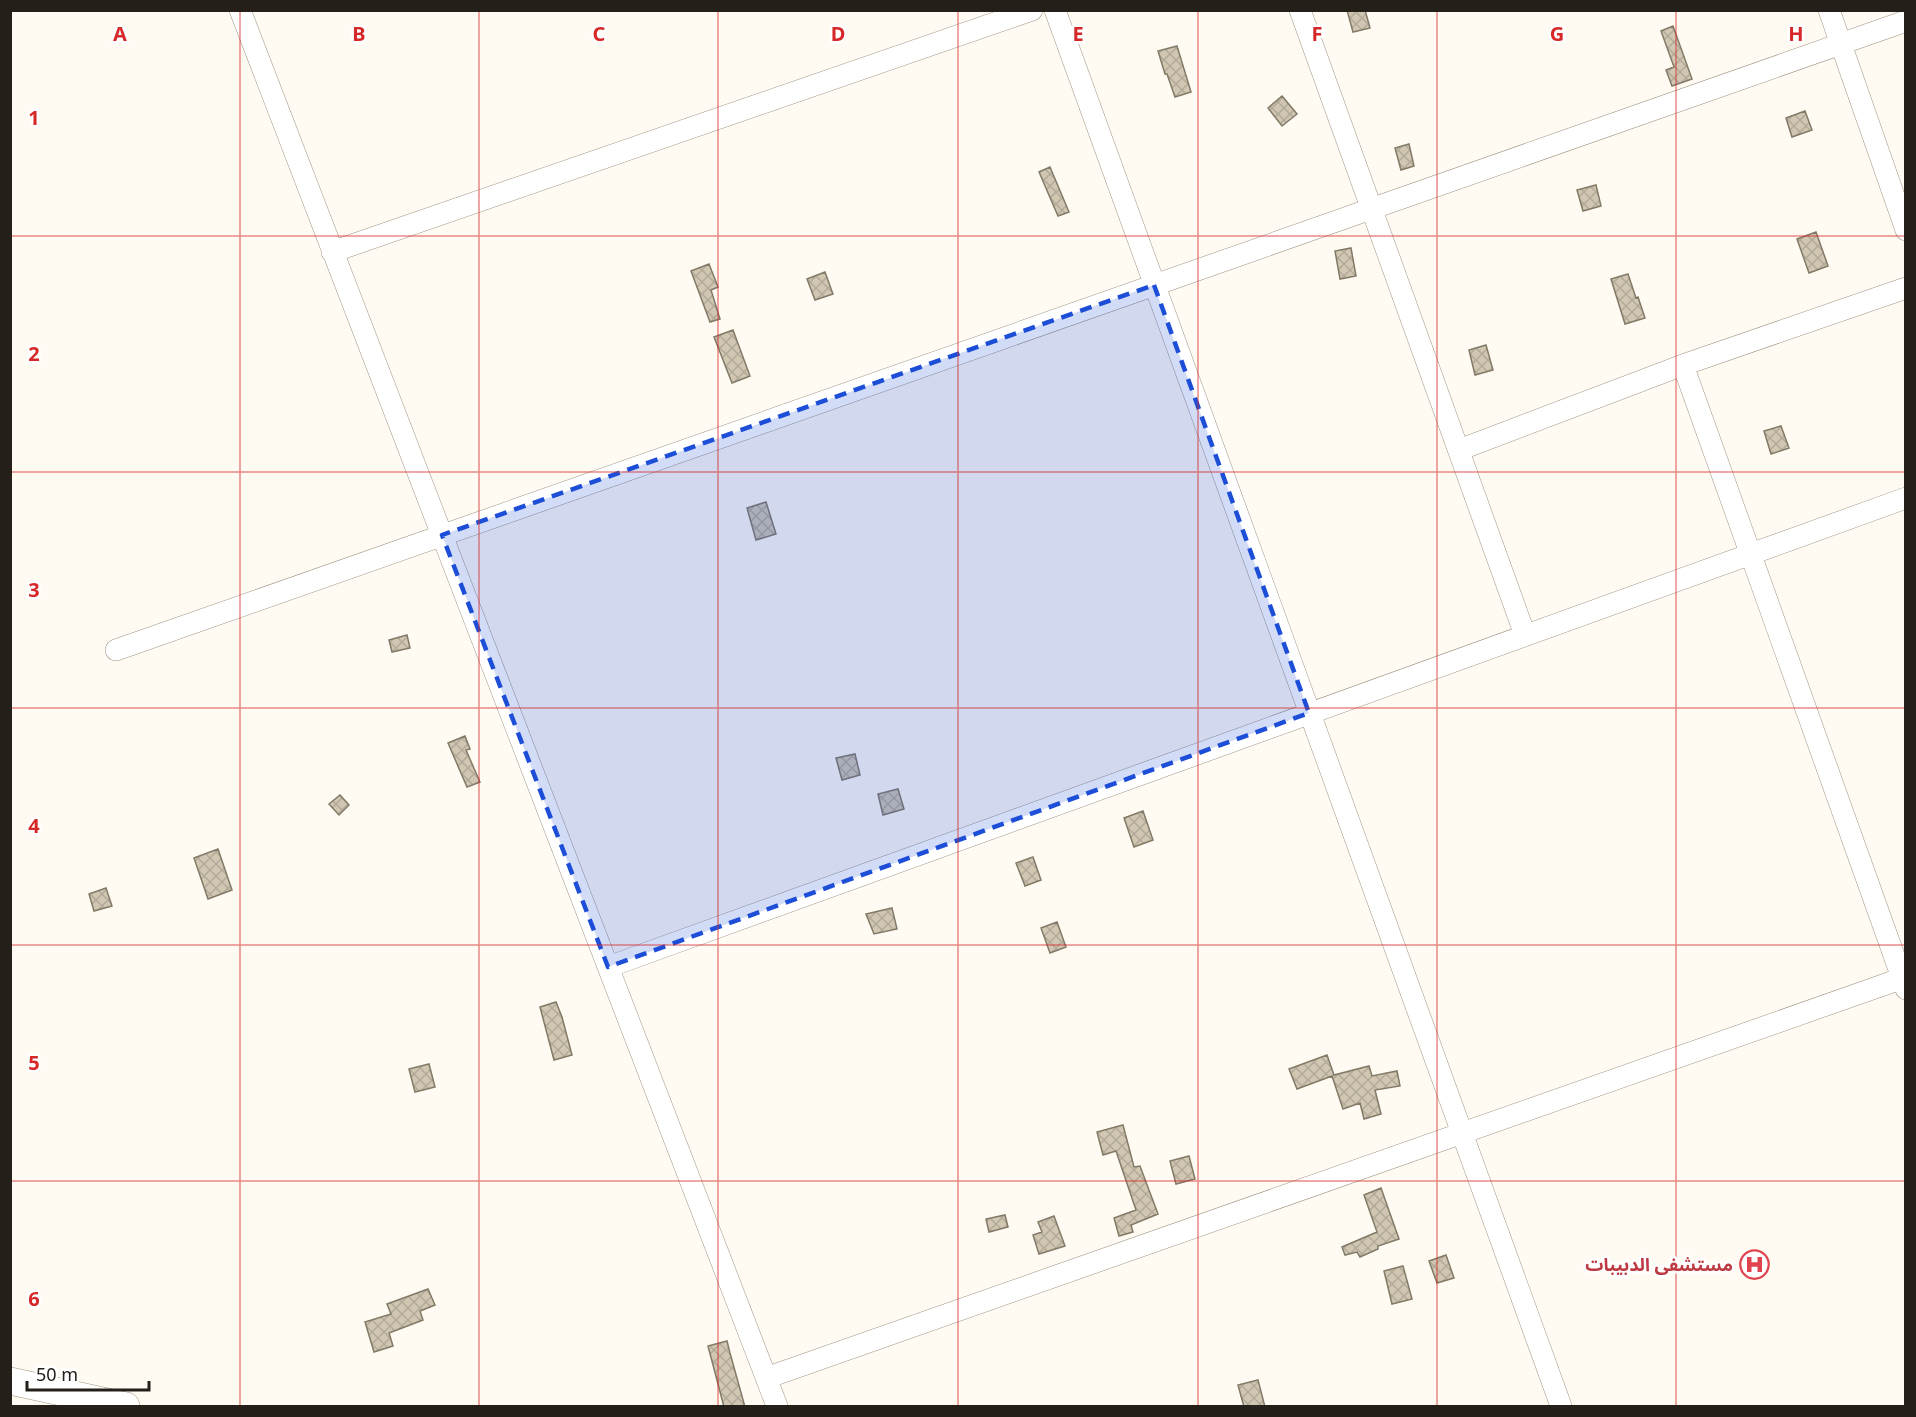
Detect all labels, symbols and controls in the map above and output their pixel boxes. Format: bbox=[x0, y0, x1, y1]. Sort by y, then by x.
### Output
text: A bbox=[113, 20, 127, 47]
text: B bbox=[352, 20, 366, 47]
text: C bbox=[593, 20, 606, 47]
text: D bbox=[831, 20, 845, 47]
text: E bbox=[1072, 20, 1084, 47]
text: F bbox=[1312, 20, 1322, 47]
text: G bbox=[1550, 20, 1564, 47]
text: H bbox=[1788, 20, 1804, 47]
text: 1 bbox=[28, 104, 40, 131]
text: 2 bbox=[28, 340, 40, 367]
text: 3 bbox=[28, 576, 40, 603]
text: 4 bbox=[28, 812, 40, 839]
text: 5 bbox=[28, 1049, 40, 1076]
hospital icon: مستشفى الدبيبات bbox=[1738, 1249, 1770, 1281]
place label: مستشفى الدبيبات bbox=[1585, 1252, 1733, 1276]
text: 6 bbox=[28, 1285, 40, 1312]
scale bar bbox=[27, 1354, 148, 1392]
text: 50 m bbox=[36, 1362, 78, 1386]

